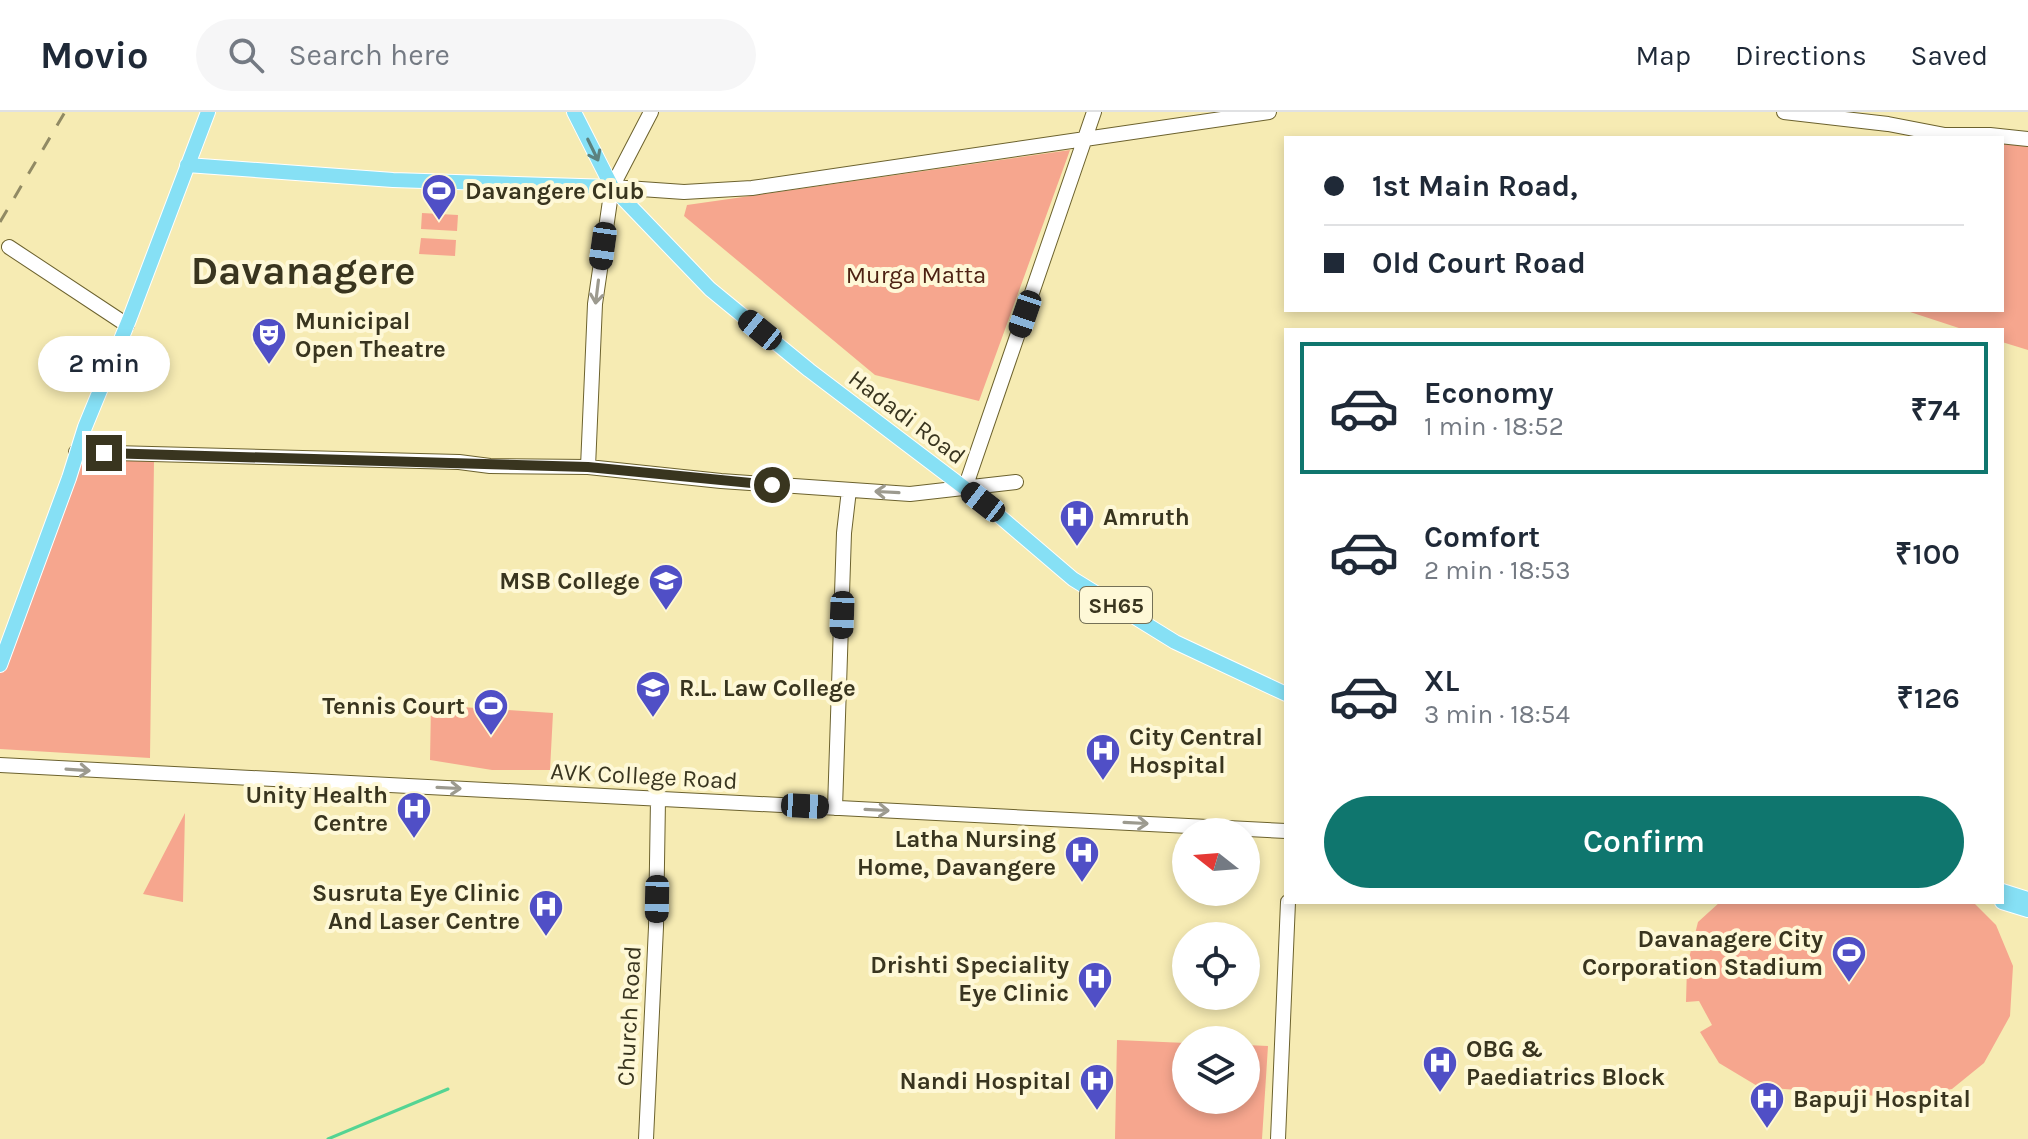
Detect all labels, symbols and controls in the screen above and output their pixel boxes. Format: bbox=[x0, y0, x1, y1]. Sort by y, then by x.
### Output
search box bbox=[196, 19, 756, 91]
text: Movio bbox=[40, 33, 148, 78]
icon: search bbox=[224, 33, 268, 77]
text: Search here bbox=[288, 37, 450, 73]
text: Map bbox=[1636, 39, 1691, 72]
text: Directions bbox=[1735, 39, 1867, 72]
text: Saved bbox=[1911, 39, 1988, 72]
one-way arrow bbox=[586, 137, 601, 161]
text: 1st Main Road, bbox=[1372, 168, 1578, 204]
sports icon: Davangere Club bbox=[420, 172, 458, 222]
place label: Davangere Club bbox=[465, 177, 644, 205]
car bbox=[588, 221, 618, 271]
text: Old Court Road bbox=[1372, 245, 1586, 281]
district label: Davanagere bbox=[191, 247, 415, 294]
park label: Murga Matta bbox=[846, 261, 986, 289]
one-way arrow bbox=[589, 279, 604, 305]
car bbox=[1006, 287, 1044, 341]
car bbox=[734, 306, 786, 354]
place label: Municipal Open Theatre bbox=[295, 307, 446, 363]
theatre icon: Municipal Open Theatre bbox=[250, 316, 288, 366]
callout: 2 min bbox=[38, 337, 170, 393]
text: 2 min bbox=[69, 348, 139, 379]
street label: Hadadi Road bbox=[843, 364, 971, 470]
icon: car bbox=[1328, 372, 1400, 444]
text: Economy bbox=[1424, 375, 1554, 411]
text: ₹74 bbox=[1911, 392, 1960, 428]
text: 1 min · 18:52 bbox=[1424, 411, 1564, 442]
route end bbox=[86, 435, 122, 471]
route start bbox=[754, 467, 790, 503]
car bbox=[957, 478, 1009, 526]
one-way arrow bbox=[874, 485, 901, 500]
hospital icon: Amruth bbox=[1058, 498, 1096, 548]
place label: Amruth bbox=[1103, 503, 1190, 531]
icon: car bbox=[1328, 516, 1400, 588]
text: Comfort bbox=[1424, 519, 1540, 555]
text: ₹100 bbox=[1895, 536, 1960, 572]
text: 2 min · 18:53 bbox=[1424, 555, 1571, 586]
school or university icon: MSB College bbox=[647, 562, 685, 612]
place label: MSB College bbox=[499, 567, 640, 595]
road number: SH65 bbox=[1080, 587, 1152, 623]
car bbox=[829, 591, 855, 639]
icon: car bbox=[1328, 660, 1400, 732]
text: XL bbox=[1424, 663, 1459, 699]
school or university icon: R.L. Law College bbox=[634, 669, 672, 719]
place label: R.L. Law College bbox=[679, 674, 856, 702]
text: ₹126 bbox=[1896, 680, 1960, 716]
sports icon: Tennis Court bbox=[472, 687, 510, 737]
place label: Tennis Court bbox=[322, 692, 465, 720]
text: 3 min · 18:54 bbox=[1424, 699, 1570, 730]
place label: City Central Hospital bbox=[1129, 723, 1263, 779]
hospital icon: City Central Hospital bbox=[1084, 732, 1122, 782]
street label: AVK College Road bbox=[550, 757, 738, 795]
one-way arrow bbox=[64, 763, 91, 778]
one-way arrow bbox=[435, 780, 462, 795]
place label: Unity Health Centre bbox=[246, 781, 388, 837]
hospital icon: Unity Health Centre bbox=[395, 790, 433, 840]
car bbox=[780, 793, 830, 819]
button: Confirm bbox=[1324, 796, 1964, 888]
one-way arrow bbox=[863, 803, 890, 818]
one-way arrow bbox=[1122, 816, 1149, 831]
north arrow bbox=[1172, 818, 1260, 906]
map controls bbox=[1172, 818, 1260, 1114]
place label: Latha Nursing Home, Davangere bbox=[857, 825, 1056, 881]
hospital icon: Latha Nursing Home, Davangere bbox=[1063, 834, 1101, 884]
car bbox=[645, 875, 669, 923]
place label: Susruta Eye Clinic And Laser Centre bbox=[312, 879, 520, 935]
hospital icon: Susruta Eye Clinic And Laser Centre bbox=[527, 888, 565, 938]
button: locate bbox=[1172, 922, 1260, 1010]
place label: Davanagere City Corporation Stadium bbox=[1582, 925, 1823, 981]
sports icon: Davanagere City Corporation Stadium bbox=[1830, 934, 1868, 984]
street label: Church Road bbox=[611, 945, 647, 1087]
place label: Drishti Speciality Eye Clinic bbox=[870, 951, 1069, 1007]
hospital icon: Drishti Speciality Eye Clinic bbox=[1076, 960, 1114, 1010]
button: layers bbox=[1172, 1026, 1260, 1114]
place label: OBG & Paediatrics Block bbox=[1466, 1035, 1665, 1091]
hospital icon: OBG & Paediatrics Block bbox=[1421, 1044, 1459, 1094]
hospital icon: Nandi Hospital bbox=[1078, 1062, 1116, 1112]
place label: Nandi Hospital bbox=[900, 1067, 1071, 1095]
hospital icon: Bapuji Hospital bbox=[1748, 1080, 1786, 1130]
place label: Bapuji Hospital bbox=[1793, 1085, 1971, 1113]

